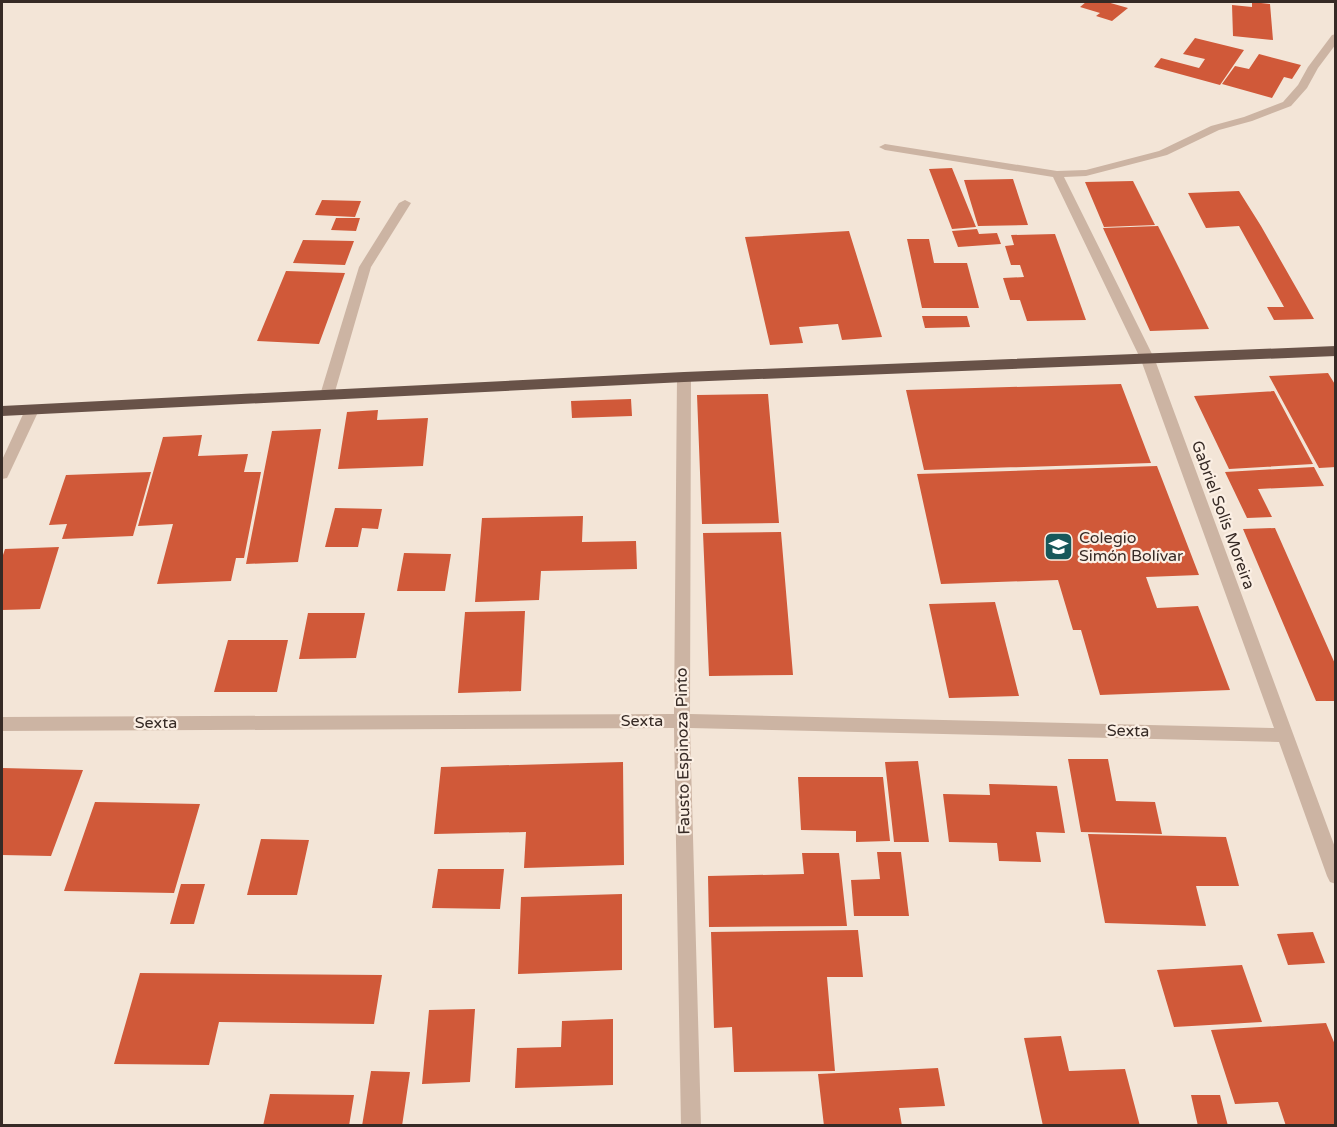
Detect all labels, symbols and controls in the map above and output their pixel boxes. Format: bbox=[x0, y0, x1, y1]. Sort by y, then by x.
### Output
street label: Gabriel Solís Moreira bbox=[1187, 438, 1259, 592]
place label: Colegio Simón Bolívar bbox=[1079, 528, 1184, 566]
school or university icon: Colegio Simón Bolívar bbox=[1042, 531, 1074, 563]
street label: Fausto Espinoza Pinto bbox=[672, 667, 694, 835]
street label: Sexta bbox=[621, 711, 663, 731]
street label: Sexta bbox=[135, 713, 177, 733]
street label: Sexta bbox=[1107, 721, 1149, 741]

